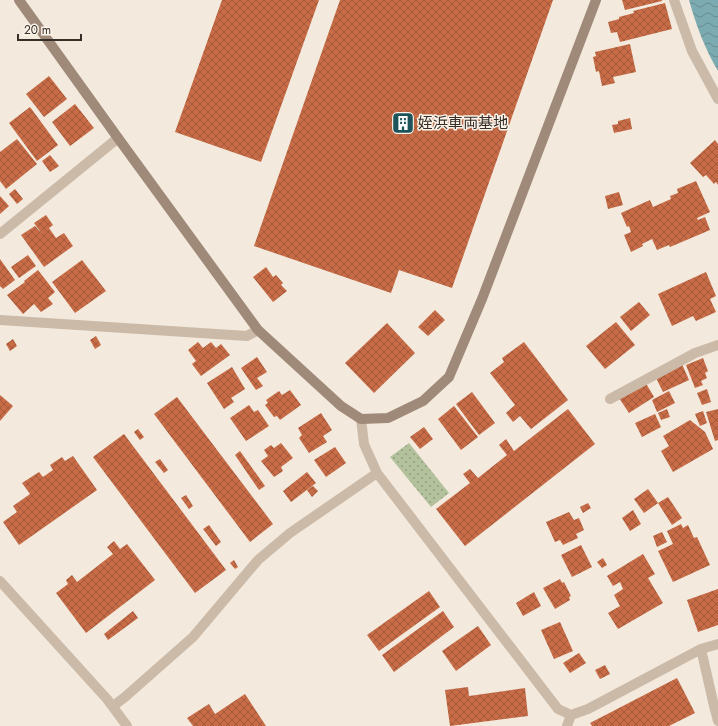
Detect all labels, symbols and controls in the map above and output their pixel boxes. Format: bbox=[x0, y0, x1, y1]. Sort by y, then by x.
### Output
scale bar bbox=[18, 16, 81, 42]
text: 20 m bbox=[24, 21, 51, 39]
building icon: 姪浜車両基地 bbox=[390, 110, 416, 136]
place label: 姪浜車両基地 bbox=[418, 112, 508, 134]

